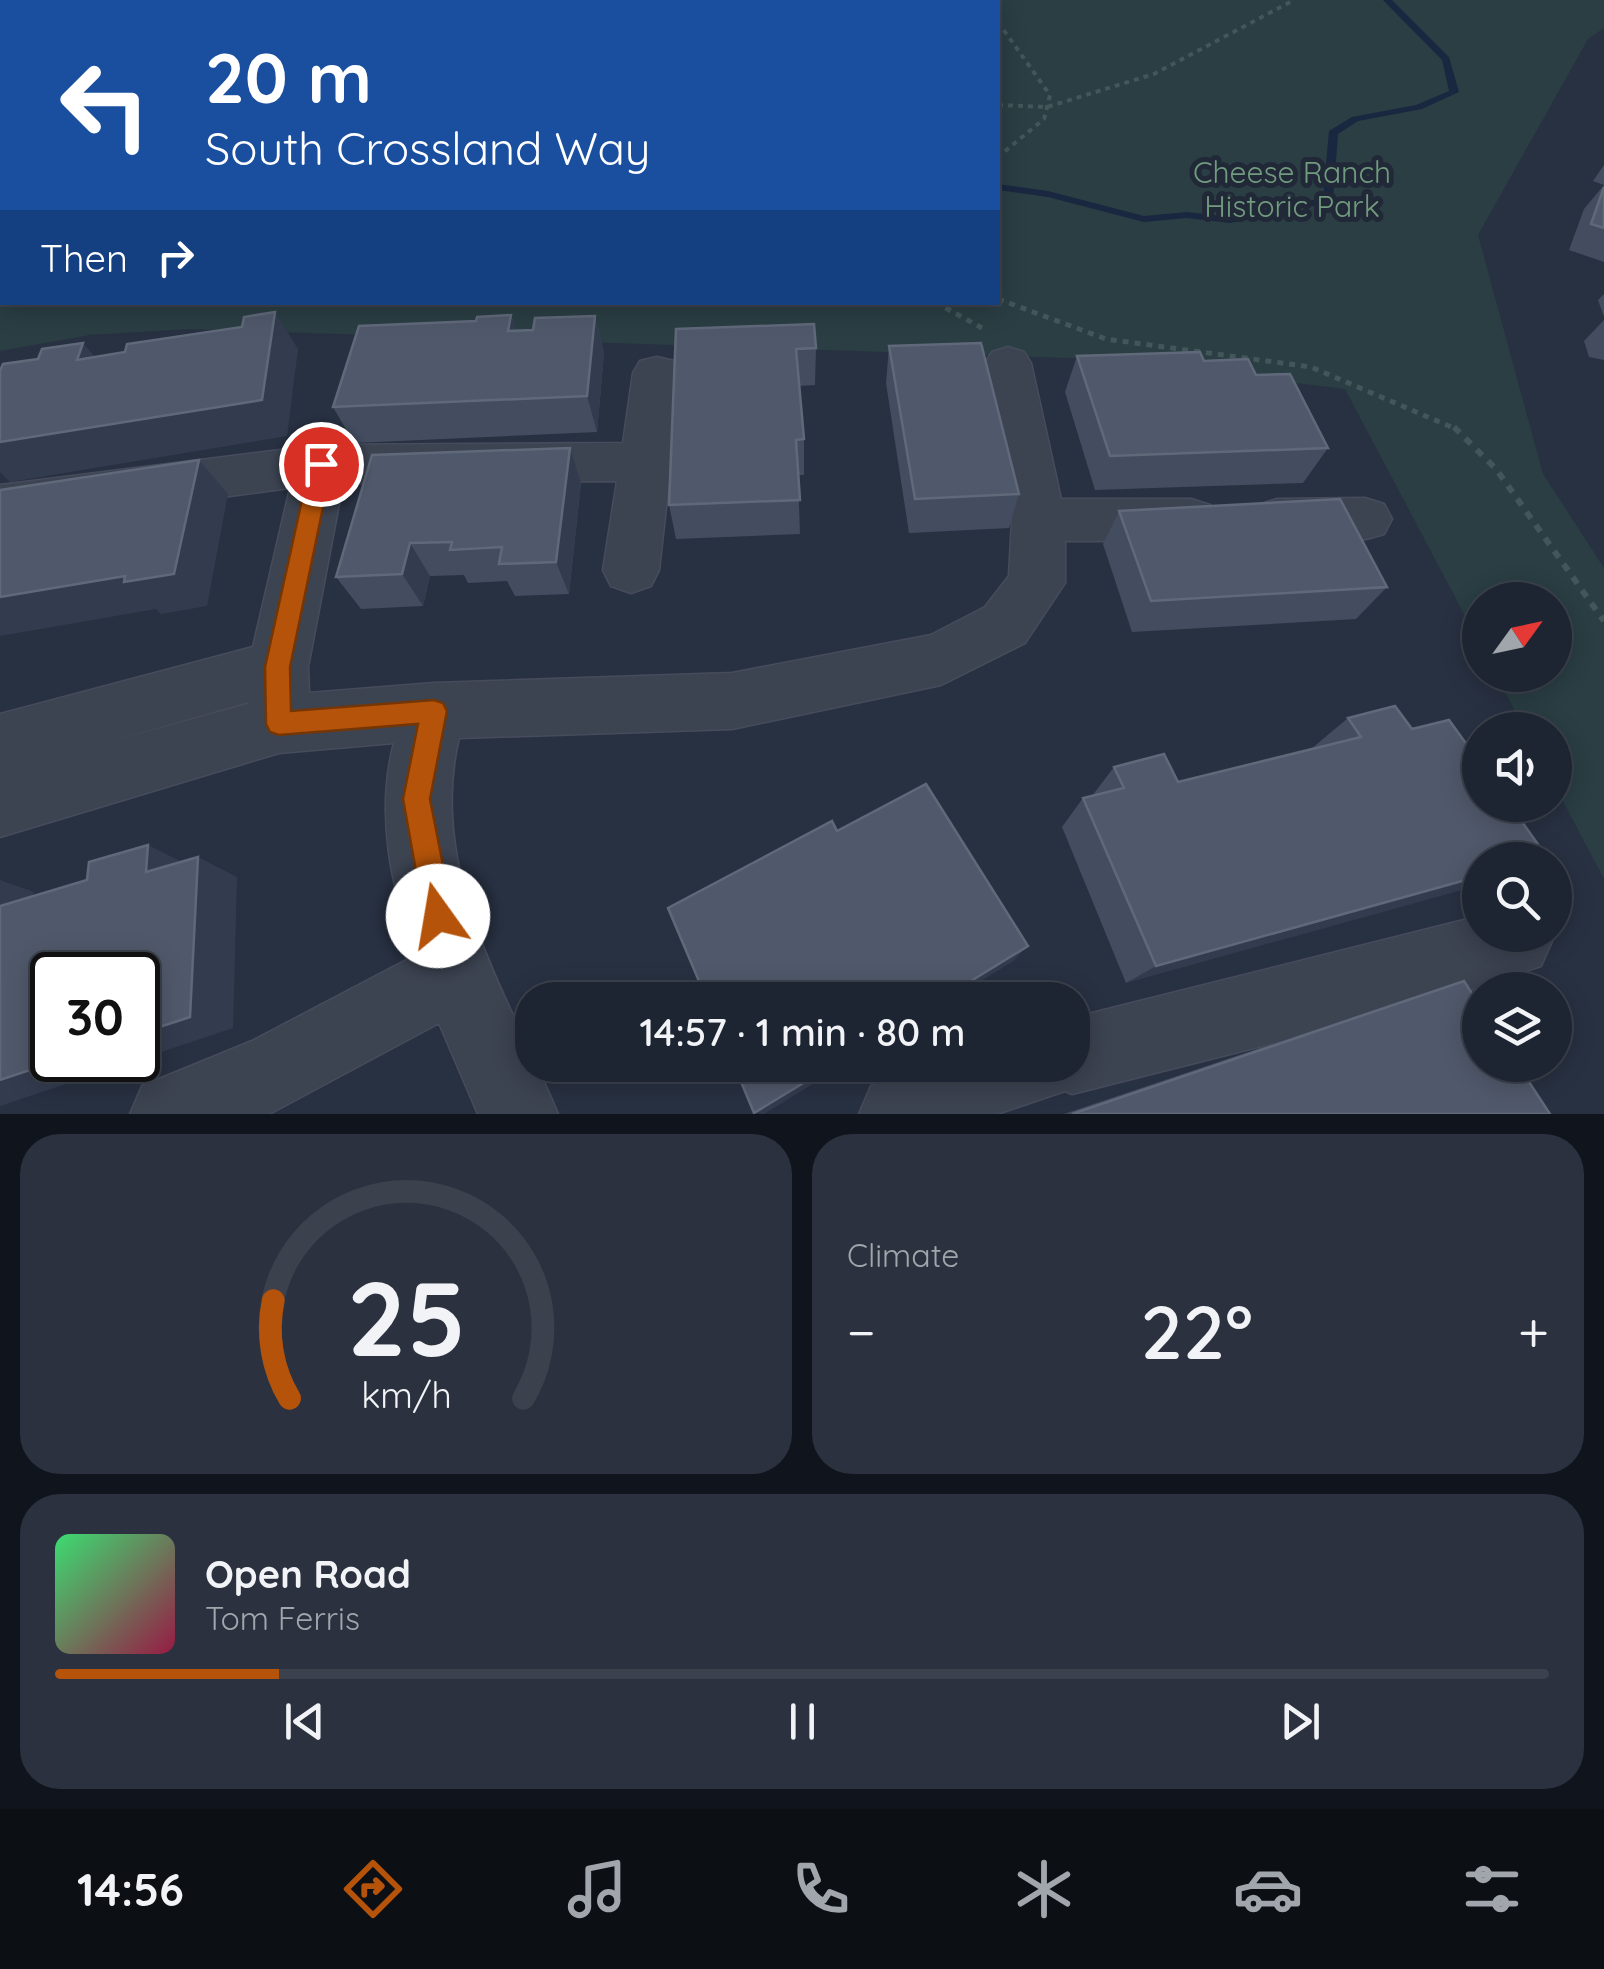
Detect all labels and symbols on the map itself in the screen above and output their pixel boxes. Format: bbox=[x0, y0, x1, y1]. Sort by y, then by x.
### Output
park label: Cheese Ranch Historic Park bbox=[1193, 153, 1391, 225]
pin bbox=[279, 422, 364, 507]
north arrow bbox=[1462, 582, 1572, 692]
position arrow bbox=[386, 864, 490, 968]
speed limit sign: 30 bbox=[30, 952, 160, 1082]

